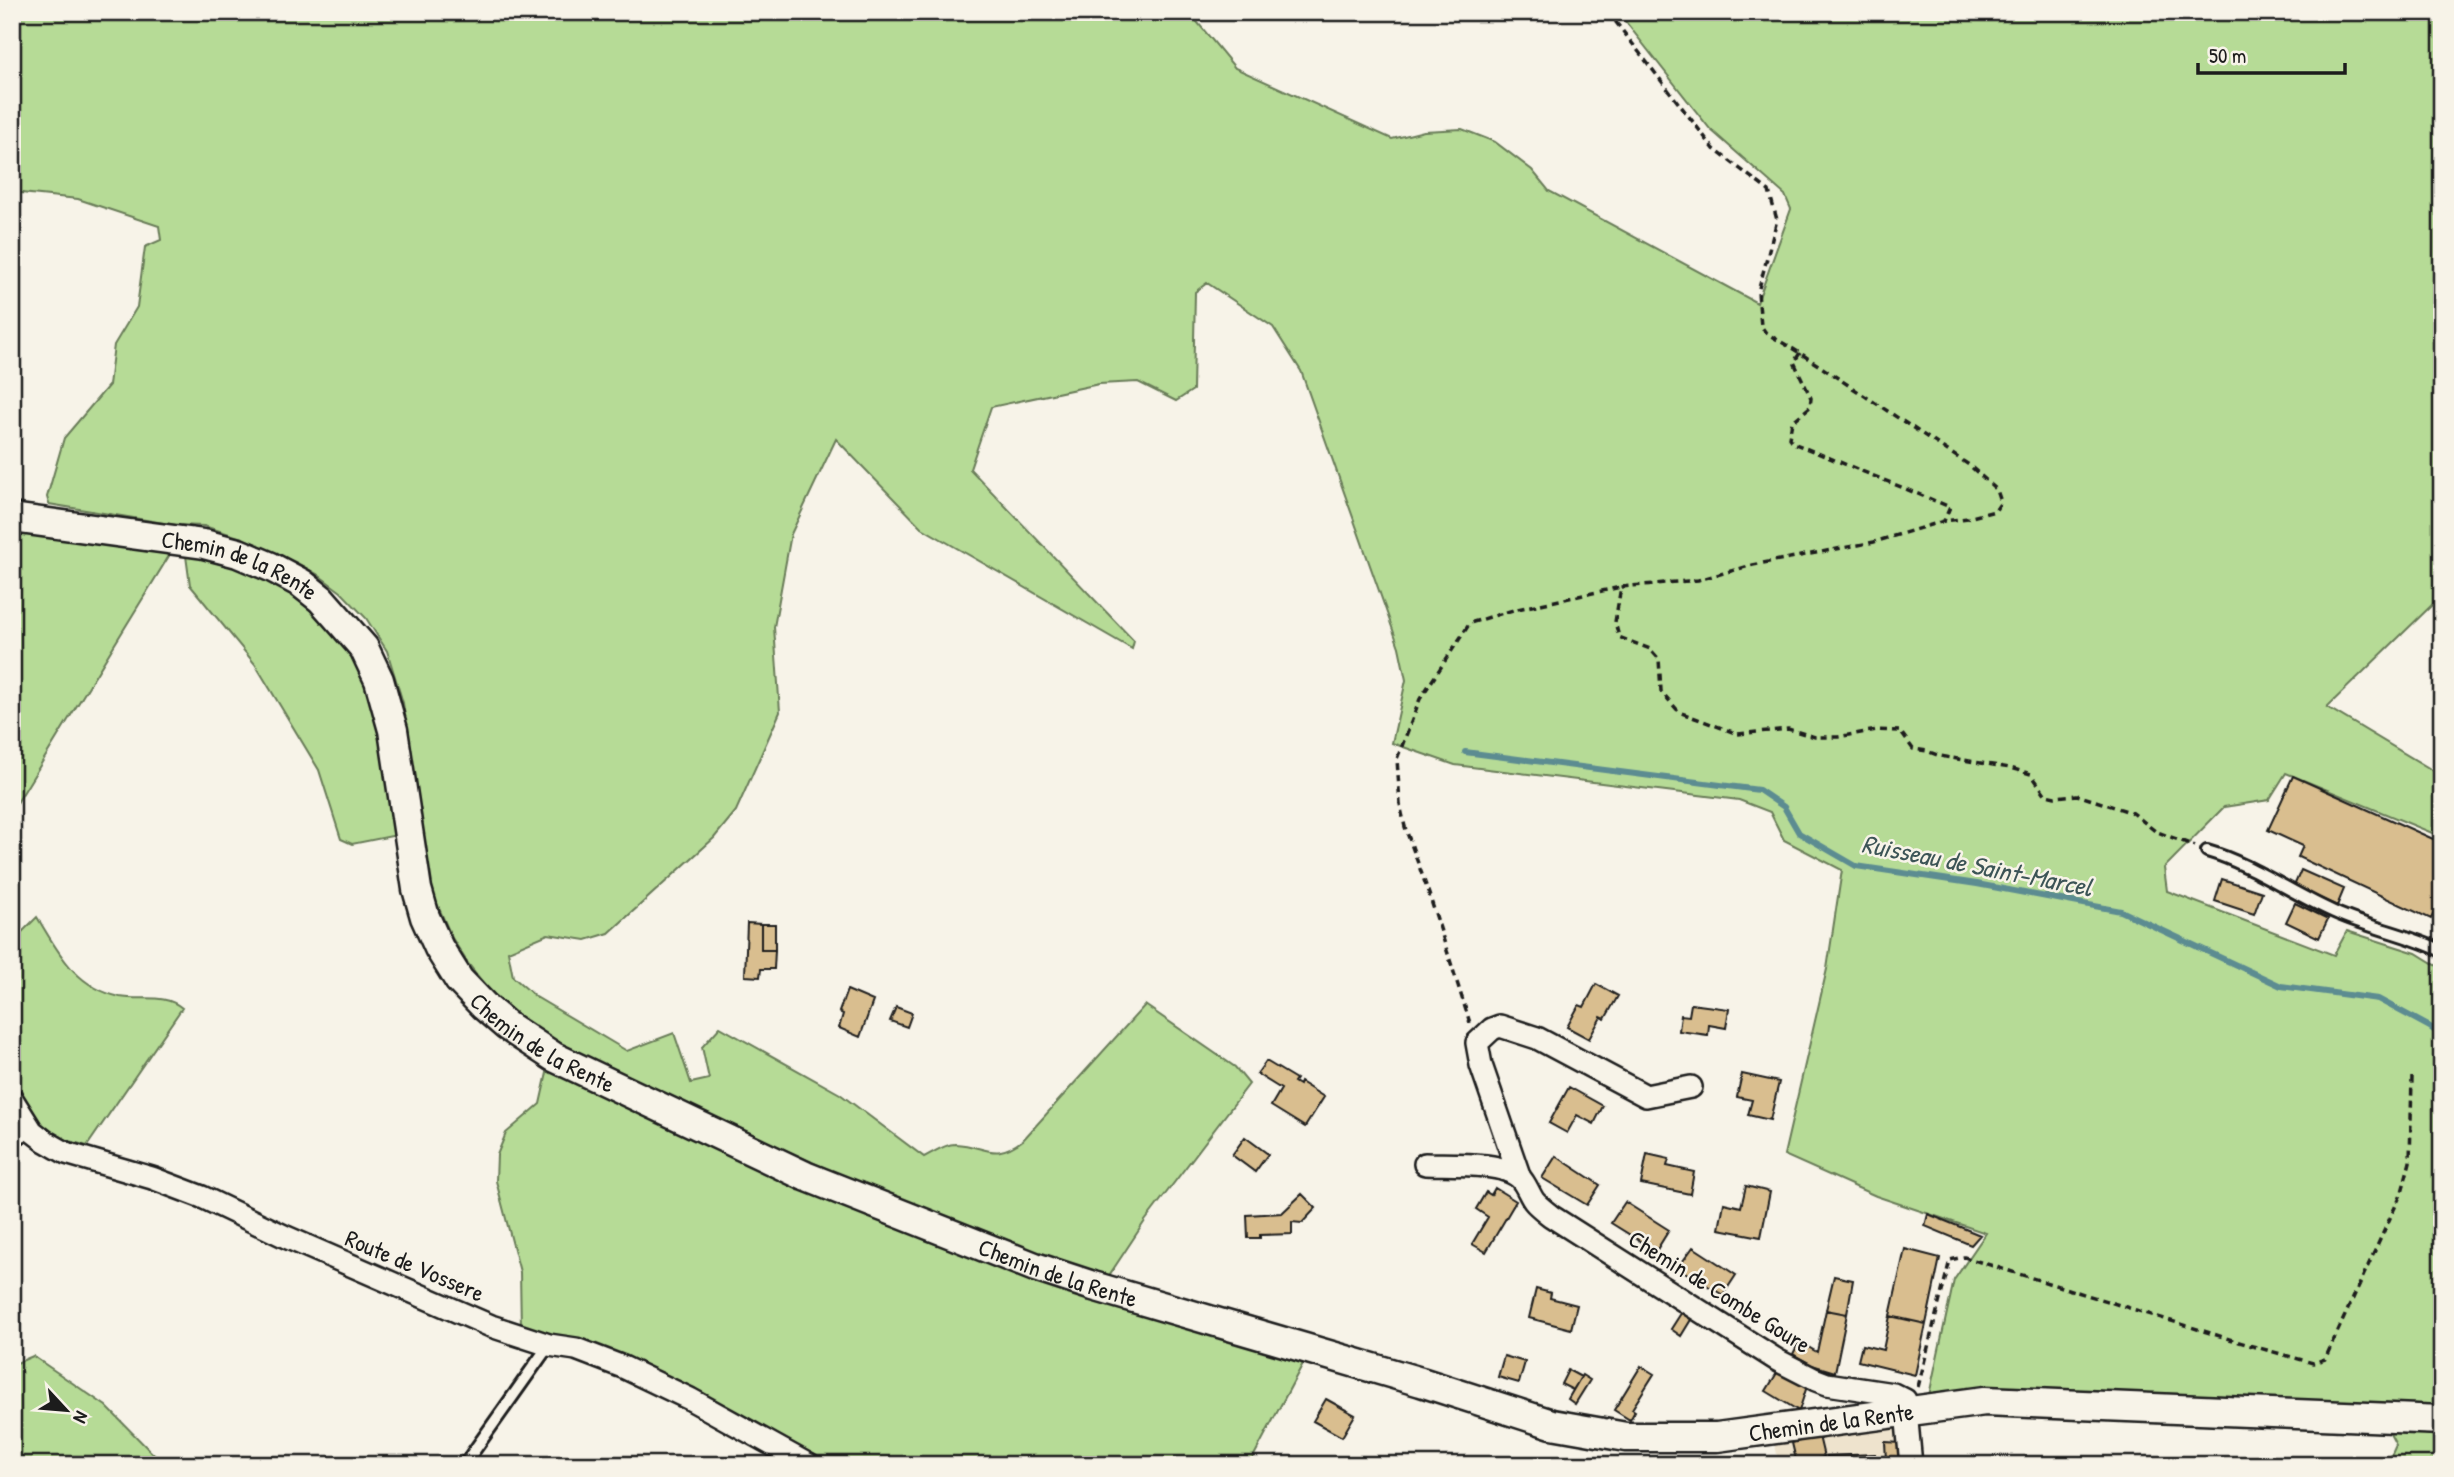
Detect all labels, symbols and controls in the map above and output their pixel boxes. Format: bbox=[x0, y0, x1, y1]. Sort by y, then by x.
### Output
scale bar bbox=[2198, 32, 2346, 76]
text: 50 m bbox=[2209, 41, 2246, 70]
street label: Chemin de la Rente bbox=[160, 522, 326, 607]
water label: Ruisseau de Saint-Marcel bbox=[1859, 826, 2096, 905]
street label: Chemin de la Rente bbox=[463, 985, 621, 1100]
street label: Route de Vossere bbox=[341, 1221, 490, 1309]
street label: Chemin de Combe Goure bbox=[1623, 1222, 1817, 1360]
street label: Chemin de la Rente bbox=[974, 1230, 1142, 1314]
north arrow bbox=[32, 1376, 102, 1446]
street label: Chemin de la Rente bbox=[1747, 1395, 1916, 1449]
text: N bbox=[67, 1407, 95, 1428]

